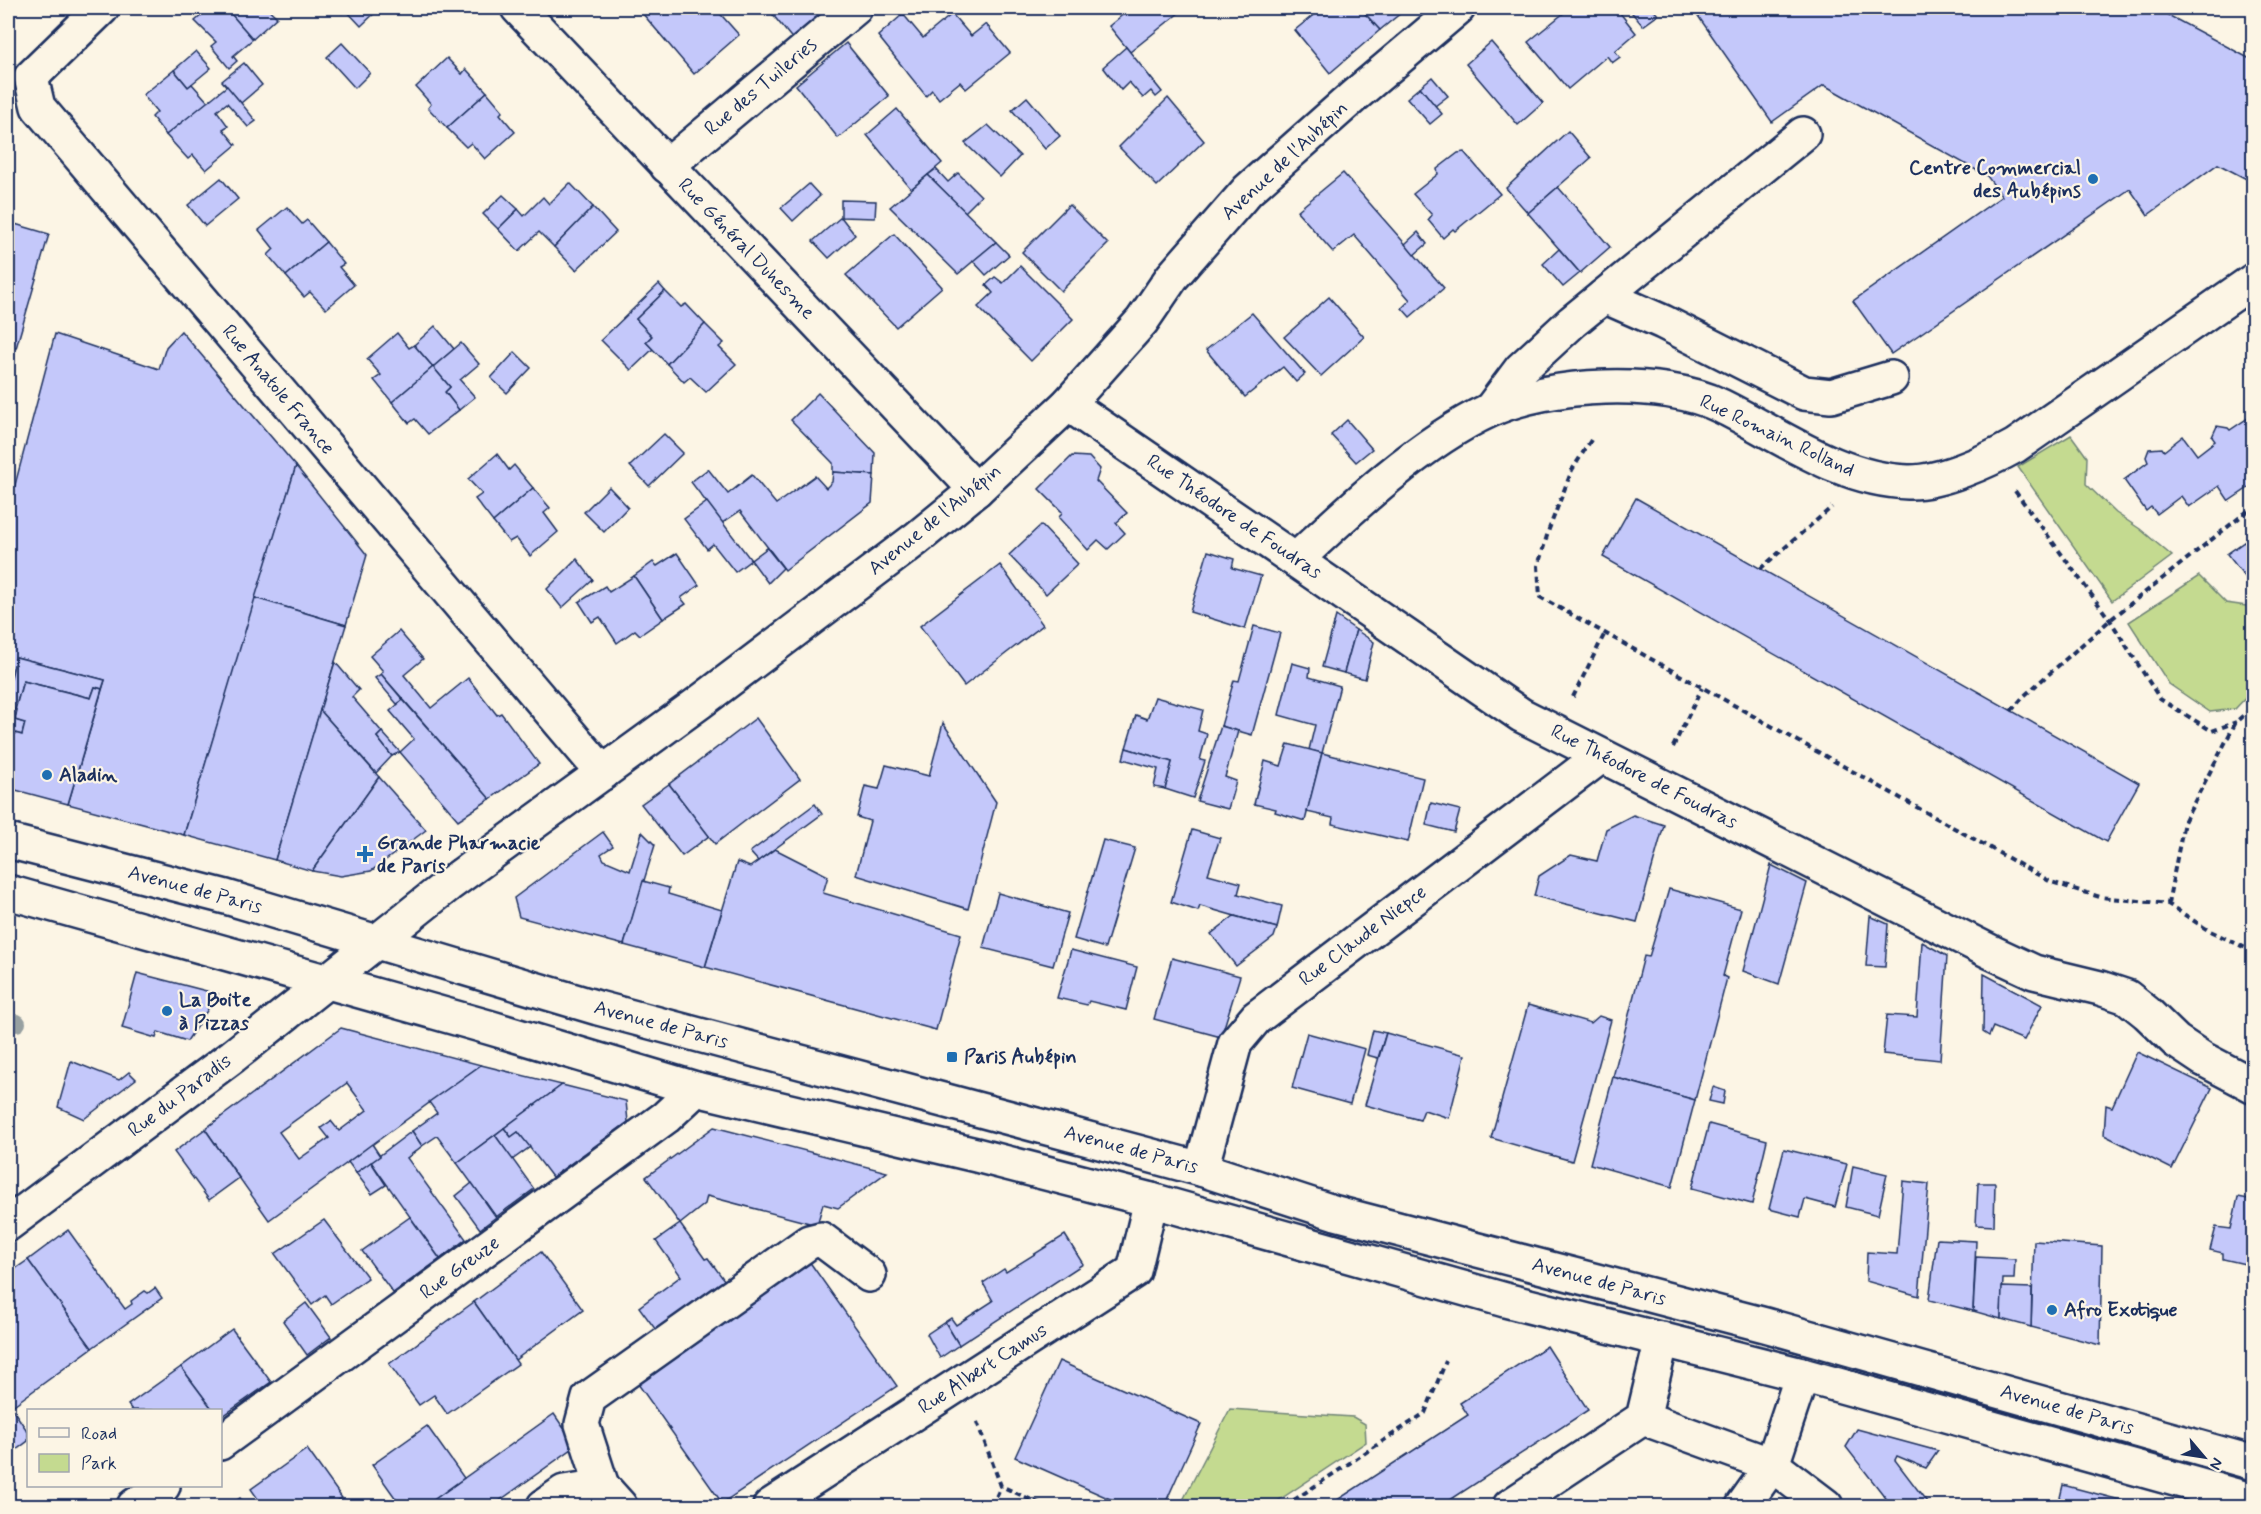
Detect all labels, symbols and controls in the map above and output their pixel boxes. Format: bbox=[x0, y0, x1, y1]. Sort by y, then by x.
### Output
street label: Rue des Tuileries bbox=[699, 32, 823, 142]
street label: Avenue de l'Aubépin bbox=[1216, 95, 1354, 227]
place label: Centre Commercial des Aubépins bbox=[1909, 155, 2081, 205]
street label: Rue Général Duhesme bbox=[671, 172, 821, 326]
marker: Centre Commercial des Aubépins bbox=[2086, 172, 2100, 186]
street label: Rue Anatole France bbox=[215, 319, 341, 461]
street label: Rue Romain Rolland bbox=[1695, 388, 1859, 484]
street label: Rue Théodore de Foudras bbox=[1141, 448, 1327, 586]
street label: Avenue de l'Aubépin bbox=[863, 458, 1007, 582]
street label: Rue Théodore de Foudras bbox=[1546, 718, 1742, 836]
place label: Aladin bbox=[59, 762, 117, 789]
marker: Aladin bbox=[40, 768, 54, 782]
place label: Grande Pharmacie de Paris bbox=[377, 830, 541, 880]
marker: Grande Pharmacie de Paris bbox=[358, 847, 372, 861]
street label: Avenue de Paris bbox=[125, 859, 265, 921]
street label: Rue Claude Niepce bbox=[1294, 879, 1432, 993]
place label: La Boite à Pizzas bbox=[179, 987, 251, 1037]
street label: Avenue de Paris bbox=[591, 994, 731, 1056]
marker: La Boite à Pizzas bbox=[160, 1004, 174, 1018]
place label: Paris Aubépin bbox=[964, 1044, 1077, 1071]
street label: Rue du Paradis bbox=[123, 1048, 238, 1144]
marker: Paris Aubépin bbox=[945, 1050, 959, 1064]
street label: Avenue de Paris bbox=[1061, 1119, 1201, 1181]
street label: Rue Greuze bbox=[414, 1230, 506, 1306]
street label: Avenue de Paris bbox=[1529, 1251, 1669, 1313]
place label: Afro Exotique bbox=[2064, 1297, 2178, 1324]
marker: Afro Exotique bbox=[2045, 1303, 2059, 1317]
street label: Rue Albert Camus bbox=[913, 1317, 1053, 1421]
street label: Avenue de Paris bbox=[1997, 1378, 2137, 1442]
legend bbox=[27, 1409, 222, 1487]
text: Road bbox=[81, 1422, 117, 1446]
north arrow bbox=[2174, 1427, 2234, 1487]
text: Park bbox=[81, 1452, 117, 1476]
text: N bbox=[2204, 1454, 2228, 1473]

